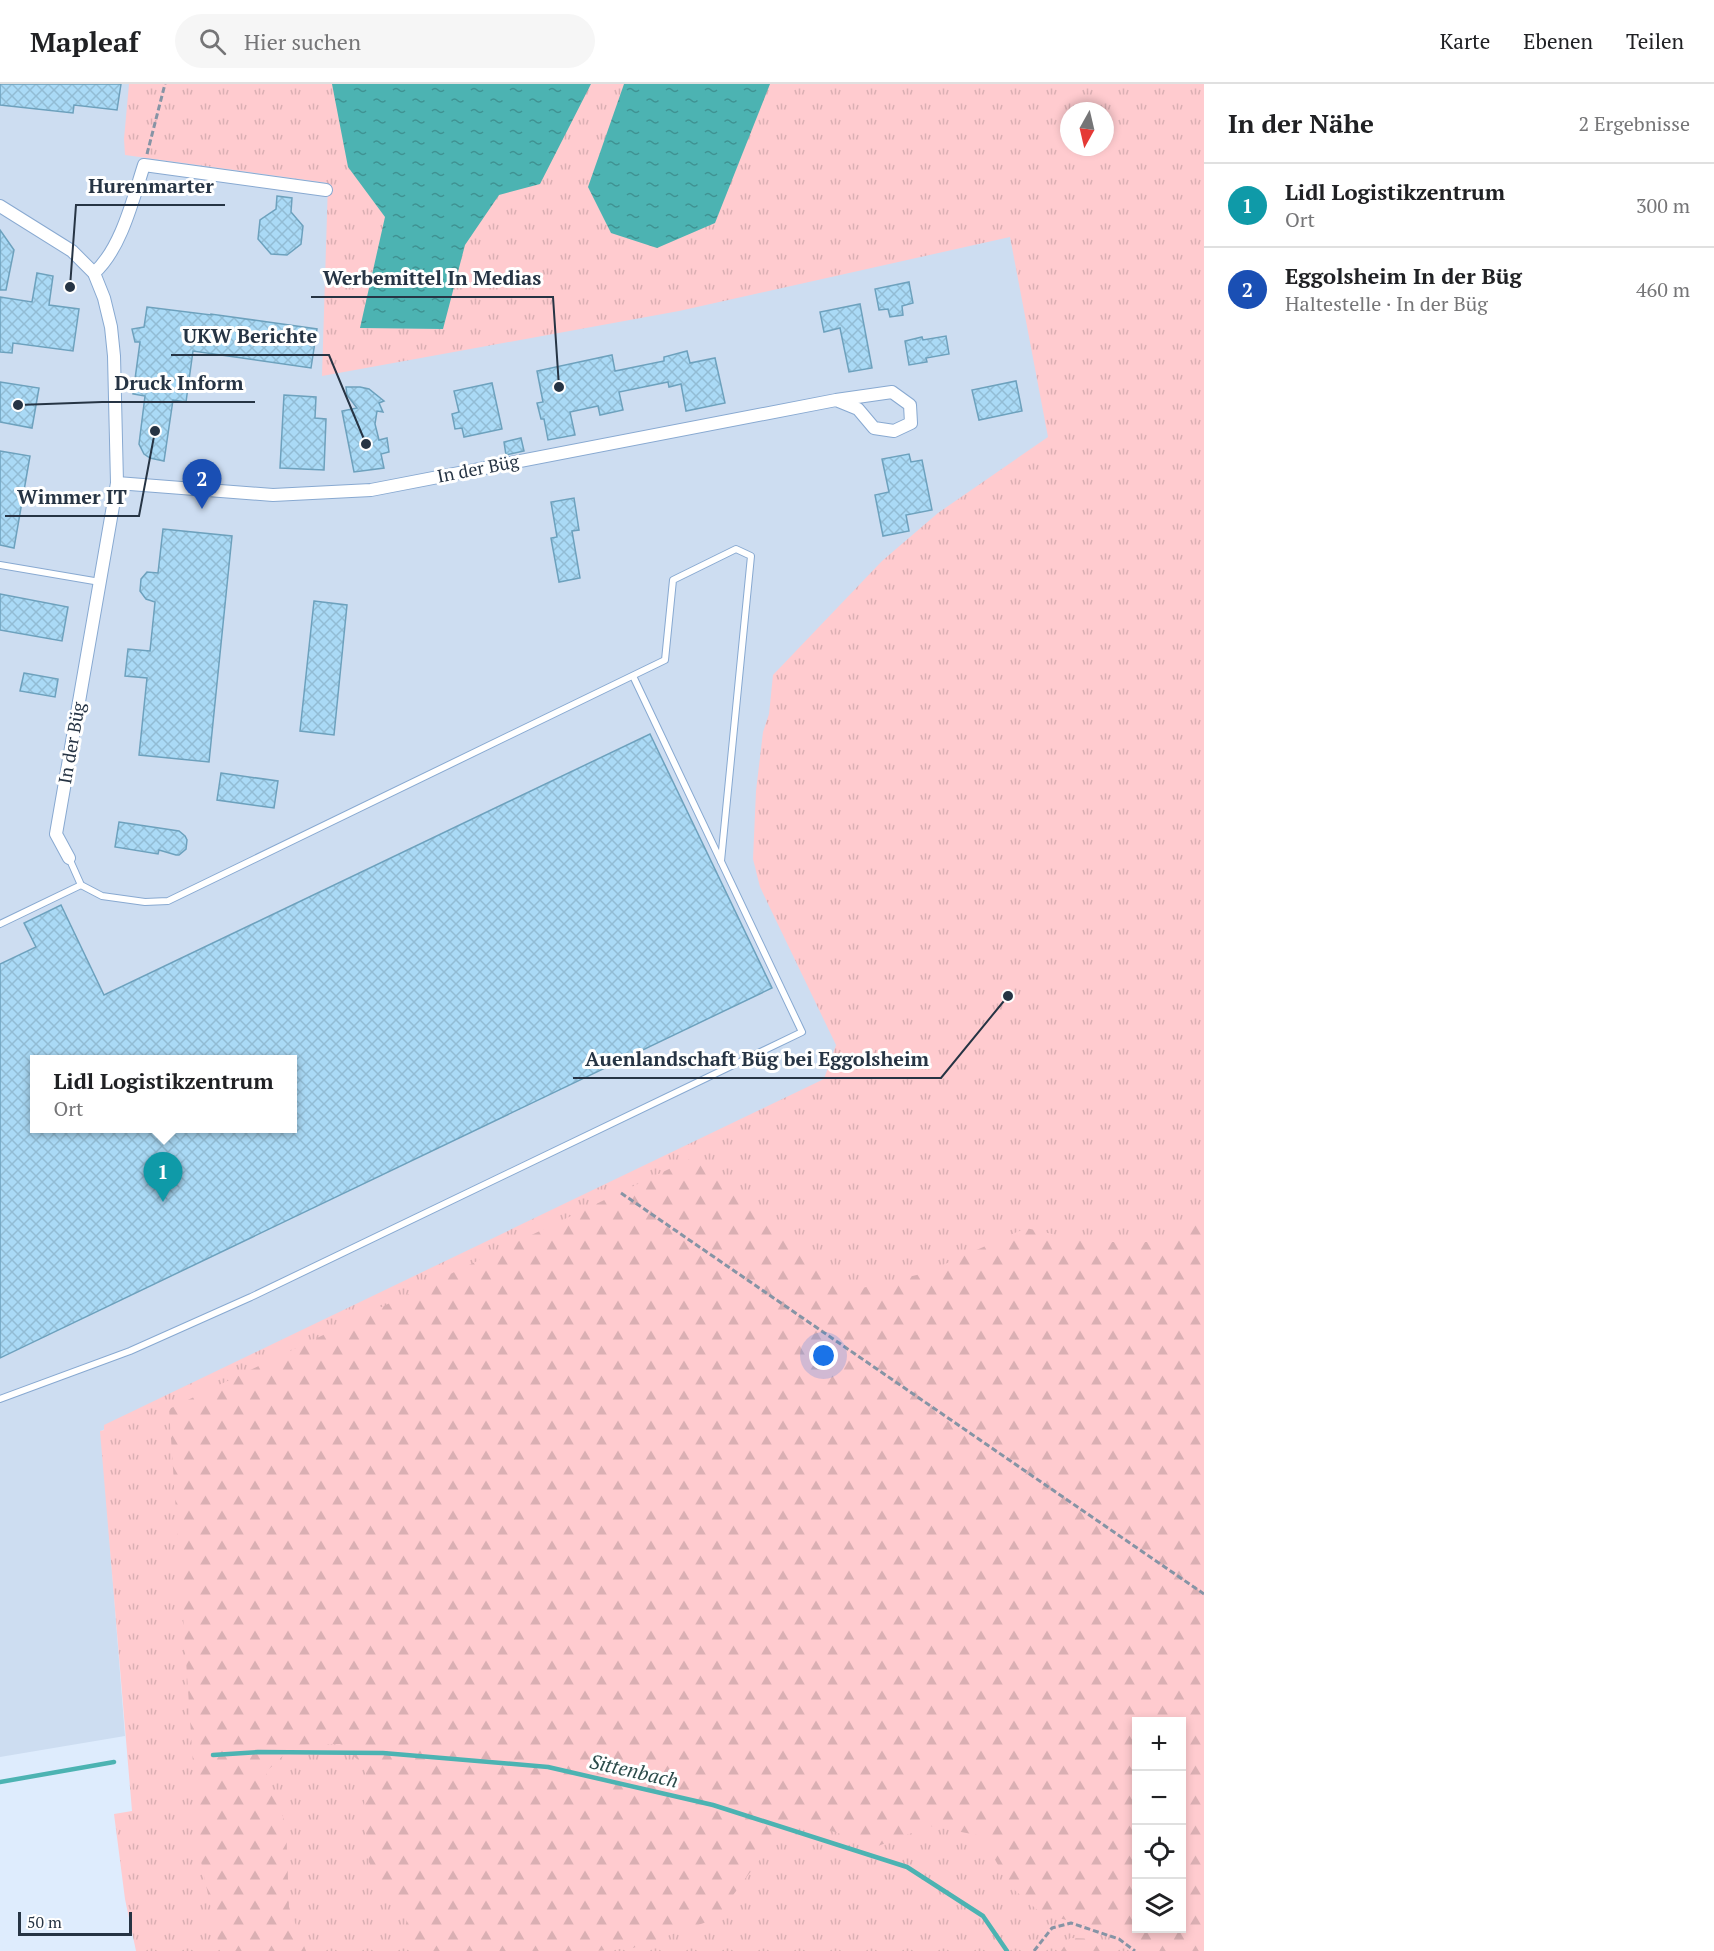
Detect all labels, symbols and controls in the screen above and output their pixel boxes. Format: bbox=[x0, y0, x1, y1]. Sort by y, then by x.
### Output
search box bbox=[175, 14, 595, 68]
text: Mapleaf bbox=[30, 23, 139, 60]
icon: search bbox=[196, 25, 229, 58]
text: Hier suchen bbox=[244, 27, 361, 56]
text: Karte bbox=[1440, 27, 1490, 55]
text: Ebenen bbox=[1523, 27, 1593, 55]
text: Teilen bbox=[1626, 27, 1684, 55]
north arrow bbox=[1060, 102, 1114, 156]
text: In der Nähe bbox=[1228, 106, 1374, 140]
text: 2 Ergebnisse bbox=[1578, 110, 1690, 137]
callout: Hurenmarter bbox=[76, 167, 225, 205]
text: Hurenmarter bbox=[88, 172, 214, 199]
text: Lidl Logistikzentrum bbox=[1285, 177, 1505, 206]
text: 1 bbox=[1242, 192, 1253, 219]
text: 300 m bbox=[1636, 192, 1690, 219]
text: Ort bbox=[1285, 206, 1315, 233]
callout: Werbemittel In Medias bbox=[311, 259, 553, 297]
text: Eggolsheim In der Büg bbox=[1285, 261, 1522, 290]
text: Werbemittel In Medias bbox=[323, 264, 541, 291]
text: 2 bbox=[1242, 276, 1253, 303]
text: 460 m bbox=[1636, 276, 1690, 303]
text: Haltestelle · In der Büg bbox=[1285, 290, 1488, 317]
callout: UKW Berichte bbox=[171, 317, 329, 355]
text: UKW Berichte bbox=[183, 322, 317, 349]
callout: Druck Inform bbox=[102, 364, 255, 402]
text: Druck Inform bbox=[115, 369, 244, 396]
street label: In der Büg bbox=[435, 448, 521, 488]
pin: 2 bbox=[182, 460, 222, 509]
callout: Wimmer IT bbox=[5, 478, 139, 516]
text: Wimmer IT bbox=[17, 483, 128, 510]
street label: In der Büg bbox=[52, 700, 90, 786]
callout: Auenlandschaft Büg bei Eggolsheim bbox=[573, 1040, 941, 1078]
text: Auenlandschaft Büg bei Eggolsheim bbox=[585, 1045, 930, 1072]
popup bbox=[30, 1055, 297, 1133]
text: Lidl Logistikzentrum bbox=[54, 1066, 273, 1095]
text: Ort bbox=[54, 1095, 83, 1122]
pin: 1 bbox=[144, 1152, 182, 1202]
your location bbox=[809, 1341, 838, 1370]
map controls bbox=[1132, 1717, 1186, 1933]
button: + bbox=[1132, 1717, 1186, 1771]
water label: Sittenbach bbox=[587, 1747, 681, 1794]
button: − bbox=[1132, 1771, 1186, 1825]
button: locate bbox=[1132, 1825, 1186, 1879]
button: layers bbox=[1132, 1879, 1186, 1933]
scale bar bbox=[18, 1909, 132, 1936]
text: 50 m bbox=[27, 1911, 62, 1933]

